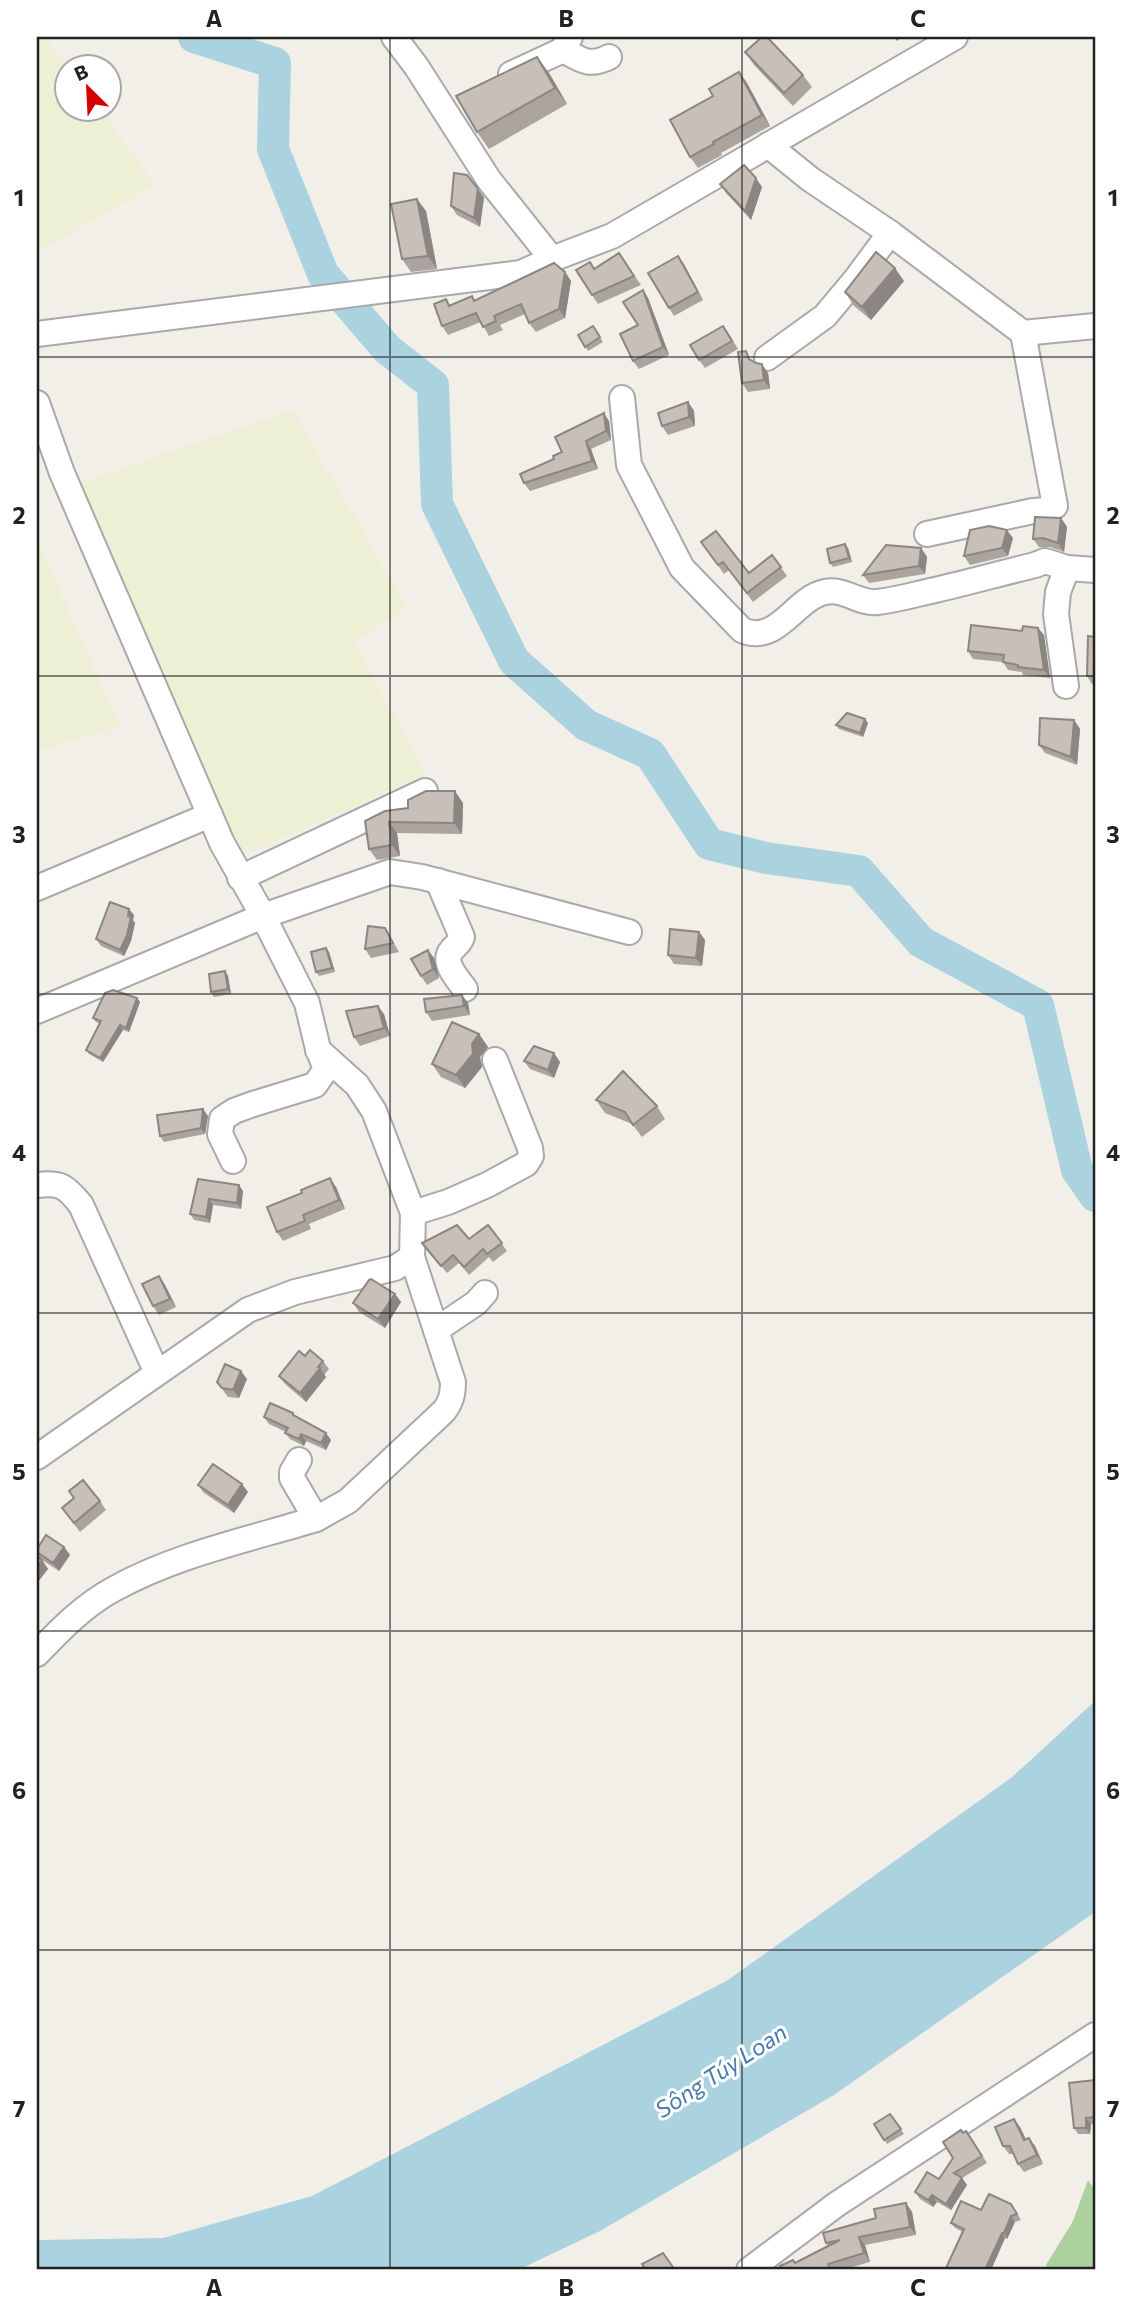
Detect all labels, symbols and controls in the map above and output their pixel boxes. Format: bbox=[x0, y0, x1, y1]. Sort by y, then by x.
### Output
text: A bbox=[206, 4, 223, 32]
text: B bbox=[558, 4, 574, 32]
text: C bbox=[910, 4, 926, 32]
north arrow bbox=[52, 52, 122, 122]
text: B bbox=[70, 59, 91, 85]
text: 1 bbox=[14, 183, 24, 211]
text: 1 bbox=[1108, 183, 1118, 211]
text: 2 bbox=[12, 501, 26, 529]
text: 2 bbox=[1106, 501, 1120, 529]
text: 3 bbox=[12, 820, 26, 848]
text: 3 bbox=[1106, 820, 1120, 848]
text: 4 bbox=[12, 1138, 26, 1166]
text: 4 bbox=[1106, 1138, 1120, 1166]
text: 5 bbox=[12, 1457, 26, 1485]
text: 5 bbox=[1106, 1457, 1120, 1485]
text: 6 bbox=[12, 1776, 26, 1804]
text: 6 bbox=[1106, 1776, 1120, 1804]
water label: Sông Túy Loan bbox=[649, 2017, 792, 2123]
text: 7 bbox=[13, 2094, 25, 2122]
text: 7 bbox=[1107, 2094, 1119, 2122]
text: A bbox=[206, 2273, 223, 2301]
text: B bbox=[558, 2273, 574, 2301]
text: C bbox=[910, 2273, 926, 2301]

